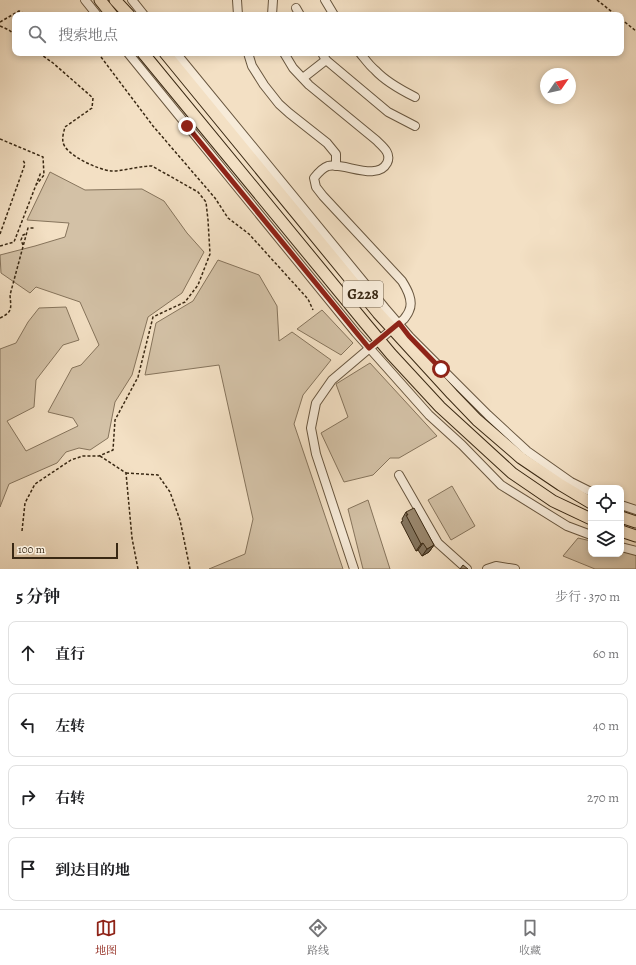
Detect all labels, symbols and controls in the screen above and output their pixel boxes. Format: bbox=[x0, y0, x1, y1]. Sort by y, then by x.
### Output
search box bbox=[12, 12, 624, 56]
icon: search bbox=[26, 23, 48, 45]
text: 搜索地点 bbox=[58, 25, 118, 45]
north arrow bbox=[540, 68, 576, 104]
route end bbox=[178, 117, 196, 135]
road number: G228 bbox=[343, 281, 383, 307]
route start bbox=[432, 360, 450, 378]
map controls bbox=[588, 485, 624, 557]
button: locate bbox=[588, 485, 624, 521]
button: layers bbox=[588, 521, 624, 557]
scale bar bbox=[12, 541, 118, 560]
text: 100 m bbox=[18, 542, 45, 557]
text: 5 分钟 bbox=[16, 585, 60, 608]
text: 步行 · 370 m bbox=[555, 588, 620, 605]
icon: ahead bbox=[17, 642, 39, 664]
text: 直行 bbox=[55, 644, 85, 664]
text: 60 m bbox=[593, 645, 619, 662]
icon: left bbox=[17, 714, 39, 736]
text: 左转 bbox=[55, 716, 85, 736]
text: 40 m bbox=[593, 717, 619, 734]
icon: right bbox=[17, 786, 39, 808]
text: 右转 bbox=[55, 788, 85, 808]
text: 270 m bbox=[587, 789, 619, 806]
icon: arrive bbox=[17, 858, 39, 880]
text: 到达目的地 bbox=[55, 860, 130, 880]
tab: 地图 bbox=[95, 917, 117, 958]
tab: 路线 bbox=[307, 917, 329, 958]
tab: 收藏 bbox=[519, 917, 541, 958]

